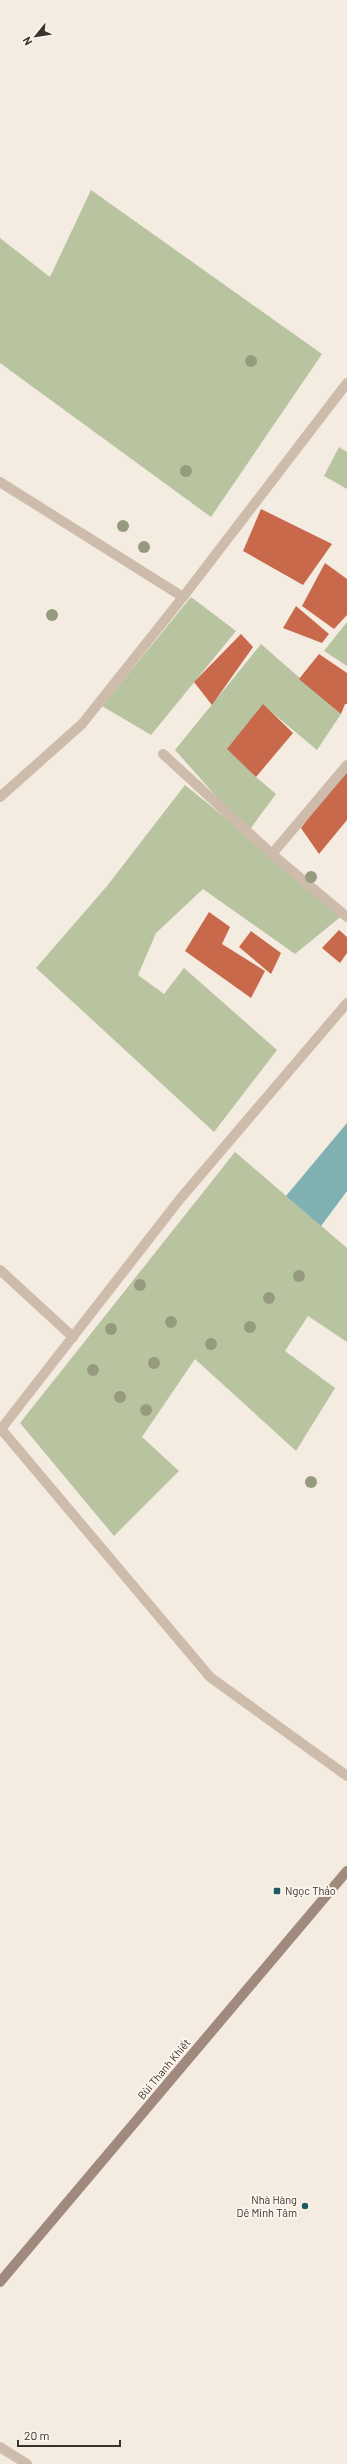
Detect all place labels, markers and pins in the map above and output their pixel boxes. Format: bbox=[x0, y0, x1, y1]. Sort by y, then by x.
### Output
place label: Ngọc Thảo bbox=[285, 1884, 336, 1897]
marker: Ngọc Thảo bbox=[272, 1886, 282, 1896]
place label: Nhà Hàng Dê Minh Tâm bbox=[237, 2193, 297, 2219]
marker: Nhà Hàng Dê Minh Tâm bbox=[300, 2201, 310, 2211]

